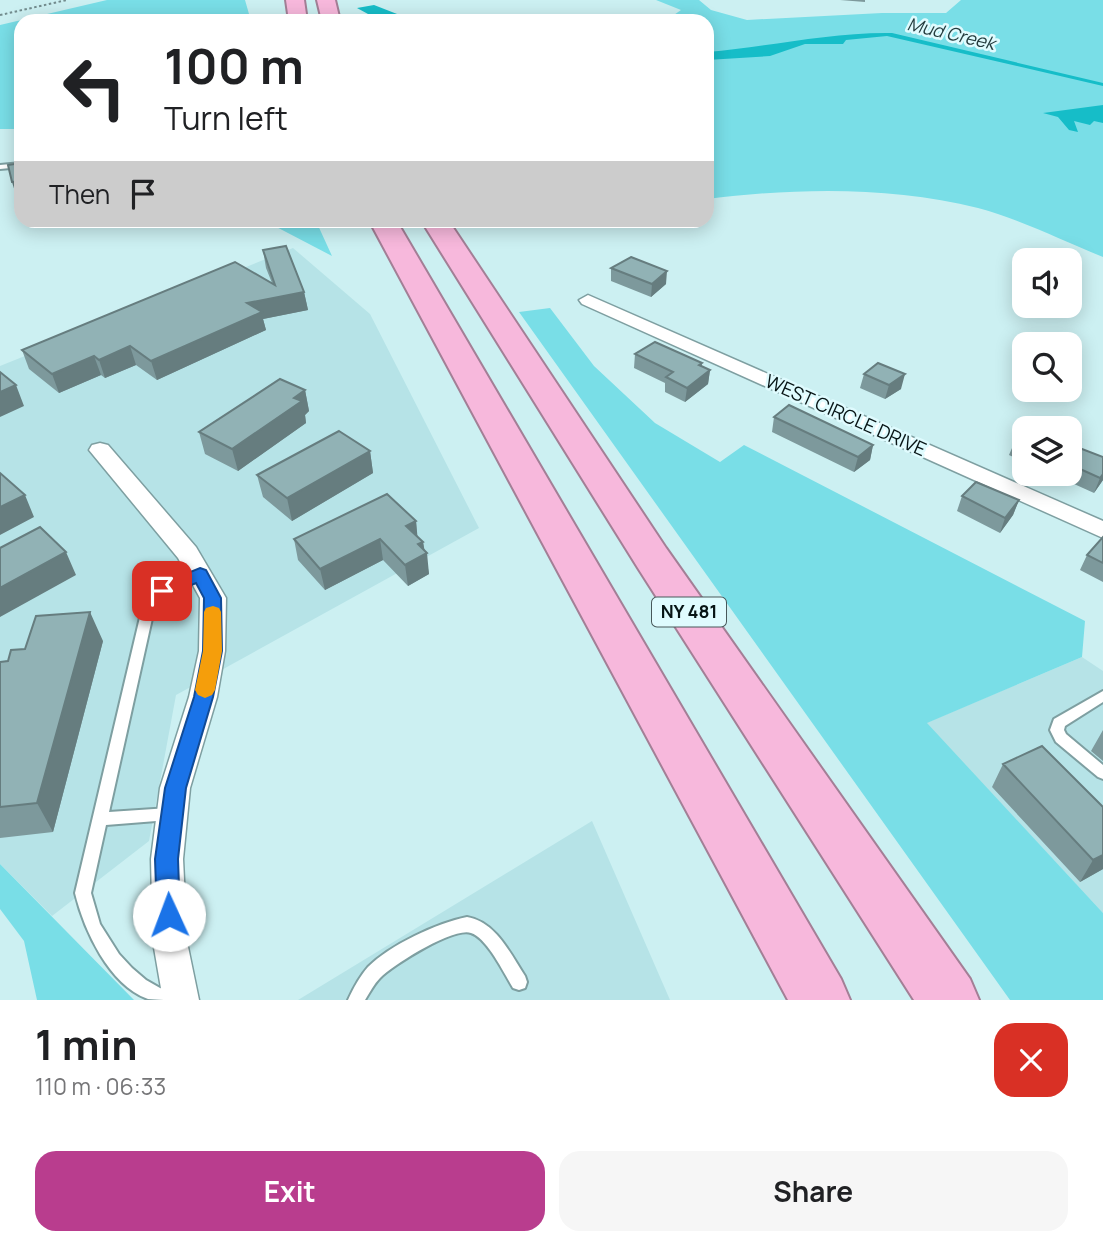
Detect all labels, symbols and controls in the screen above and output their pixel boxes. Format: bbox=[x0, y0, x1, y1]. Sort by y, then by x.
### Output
water label: Mud Creek bbox=[905, 11, 1000, 55]
text: 100 m bbox=[164, 32, 304, 99]
icon: left bbox=[49, 42, 140, 133]
text: Turn left bbox=[164, 96, 288, 140]
icon: arrive bbox=[124, 175, 162, 213]
text: Then bbox=[49, 176, 110, 212]
map controls bbox=[1012, 248, 1082, 486]
button: sound bbox=[1012, 248, 1082, 318]
button: search bbox=[1012, 332, 1082, 402]
street label: WEST CIRCLE DRIVE bbox=[761, 368, 931, 462]
button: layers bbox=[1012, 416, 1082, 486]
pin bbox=[132, 561, 192, 621]
icon: arrive bbox=[143, 572, 181, 610]
road number: NY 481 bbox=[652, 598, 726, 626]
position arrow bbox=[132, 878, 206, 952]
text: 1 min bbox=[35, 1015, 138, 1073]
button: close bbox=[994, 1023, 1068, 1097]
text: 110 m · 06:33 bbox=[35, 1070, 166, 1102]
button: Exit bbox=[35, 1151, 545, 1231]
button: Share bbox=[559, 1151, 1068, 1231]

